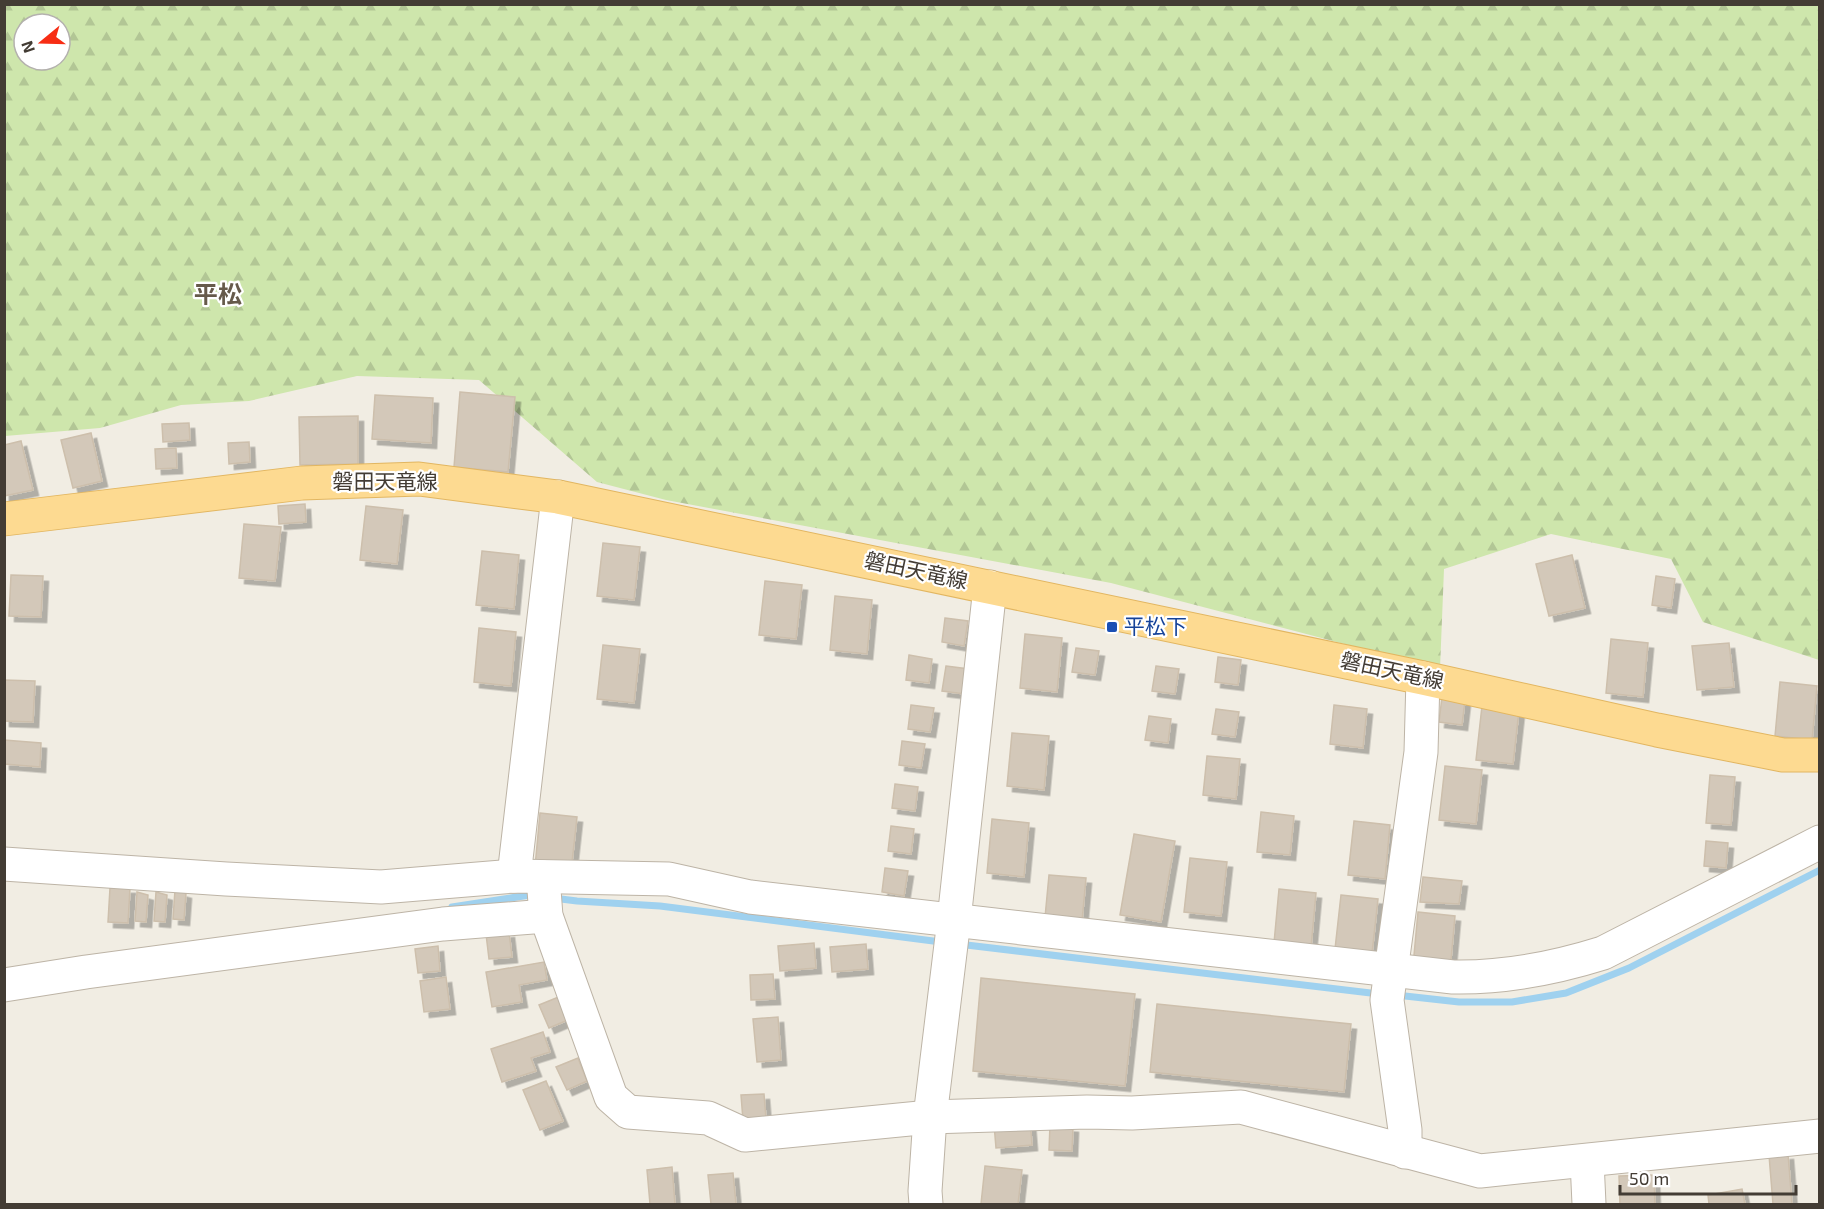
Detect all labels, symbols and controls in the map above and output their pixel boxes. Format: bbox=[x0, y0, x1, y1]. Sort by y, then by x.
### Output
north arrow bbox=[12, 12, 72, 72]
text: N bbox=[16, 38, 38, 56]
district label: 平松 bbox=[194, 279, 242, 308]
street label: 磐田天竜線 bbox=[333, 468, 438, 493]
street label: 磐田天竜線 bbox=[862, 546, 970, 593]
place label: 平松下 bbox=[1124, 613, 1187, 638]
marker: 平松下 bbox=[1105, 620, 1119, 634]
street label: 磐田天竜線 bbox=[1338, 646, 1446, 693]
scale bar bbox=[1620, 1158, 1796, 1196]
text: 50 m bbox=[1629, 1167, 1669, 1189]

